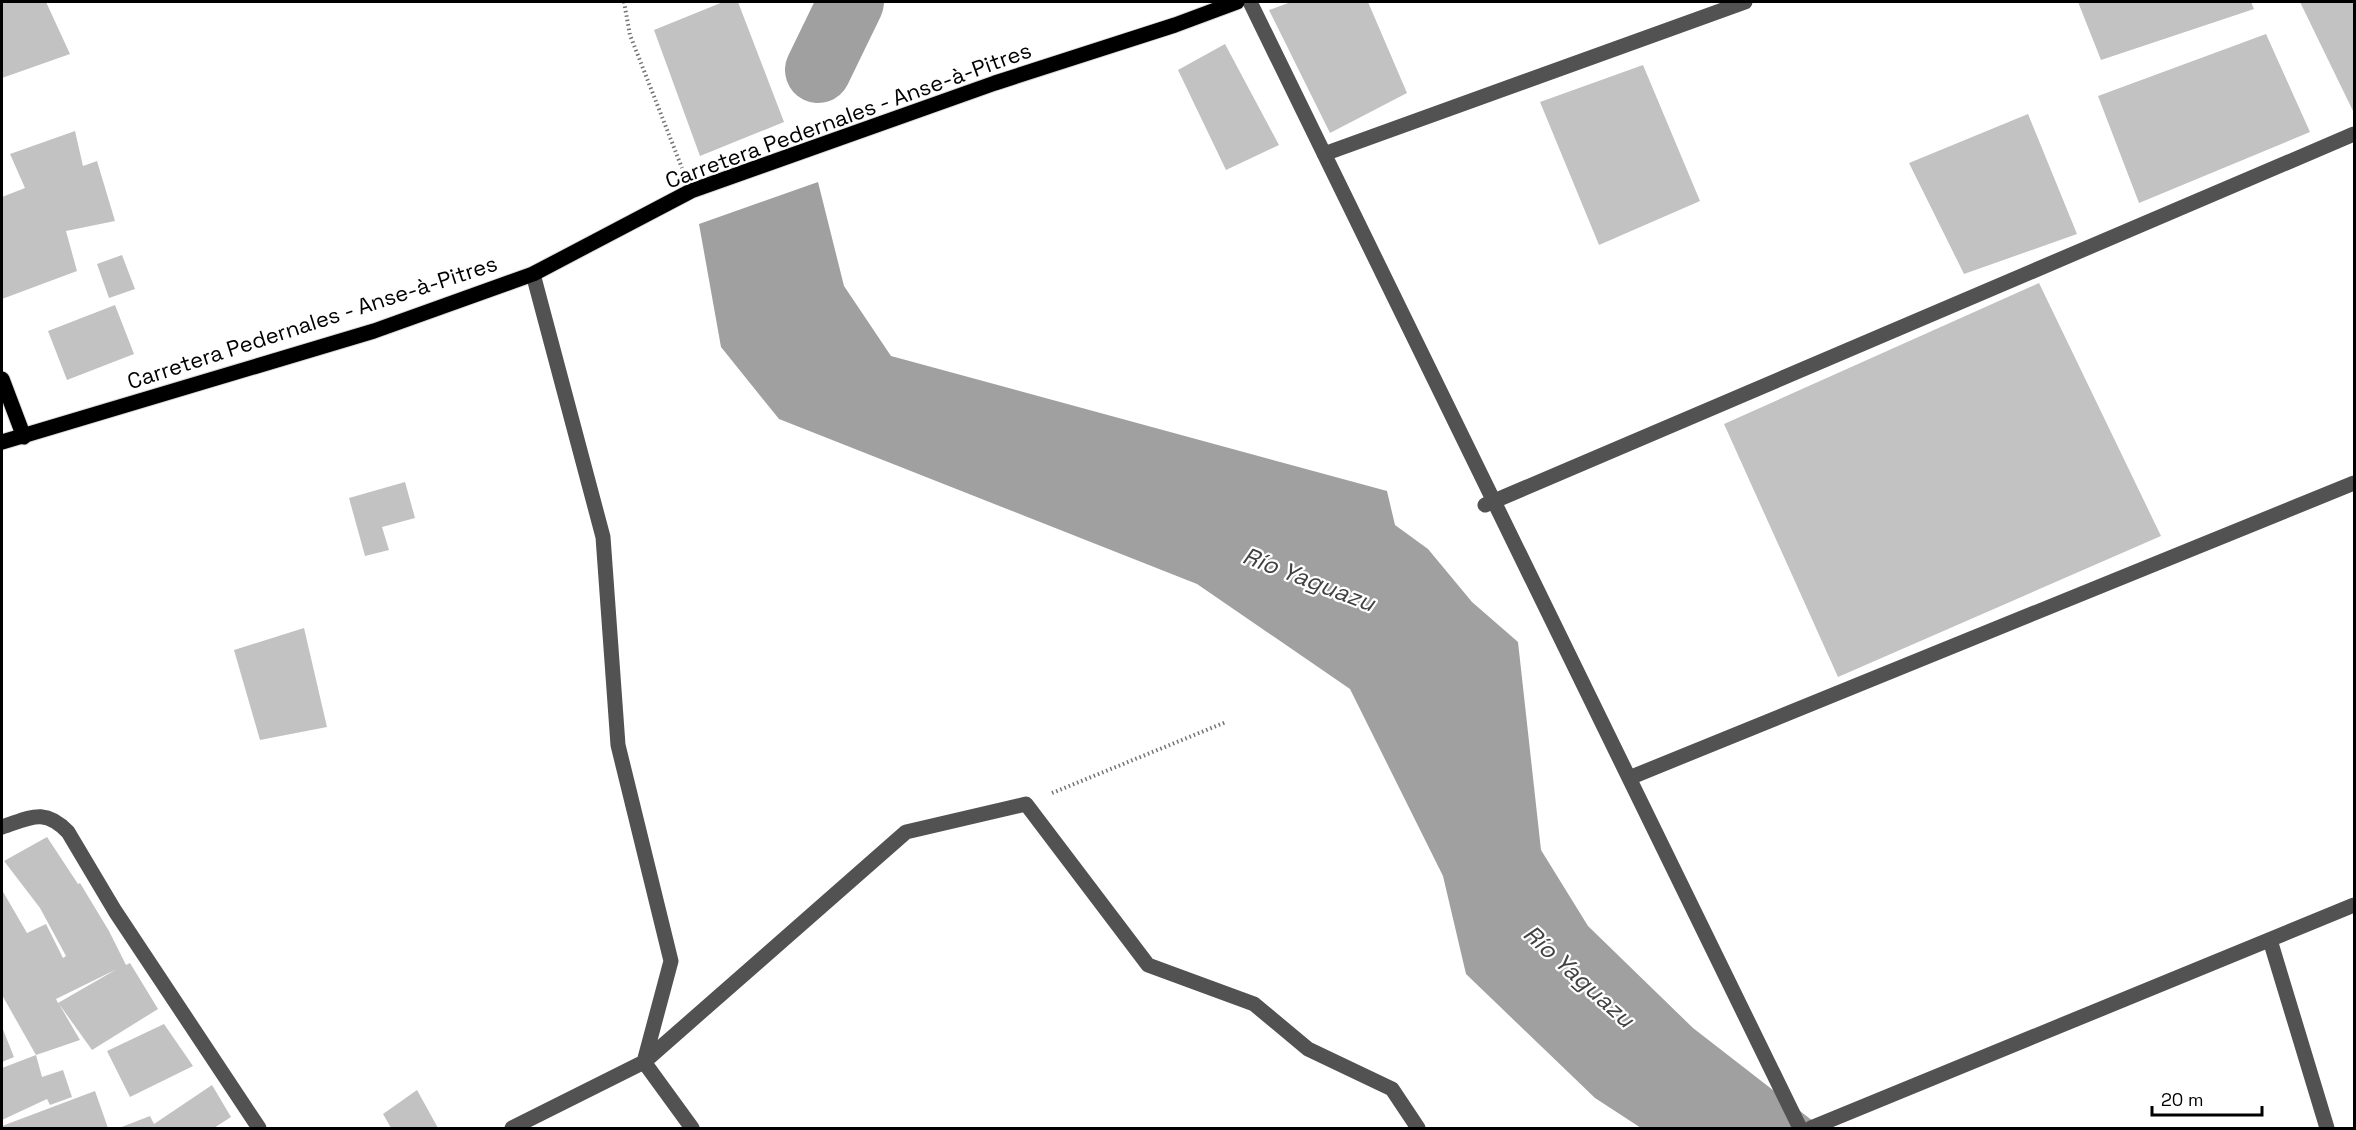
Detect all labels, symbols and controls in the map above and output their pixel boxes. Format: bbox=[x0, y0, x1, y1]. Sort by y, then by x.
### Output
street label: Carretera Pedernales - Anse-à-Pitres bbox=[661, 36, 1035, 194]
street label: Carretera Pedernales - Anse-à-Pitres bbox=[123, 249, 501, 395]
water label: Río Yaguazu bbox=[1239, 540, 1381, 619]
water label: Río Yaguazu bbox=[1517, 918, 1642, 1035]
scale bar bbox=[2152, 1079, 2262, 1117]
text: 20 m bbox=[2161, 1088, 2204, 1111]

